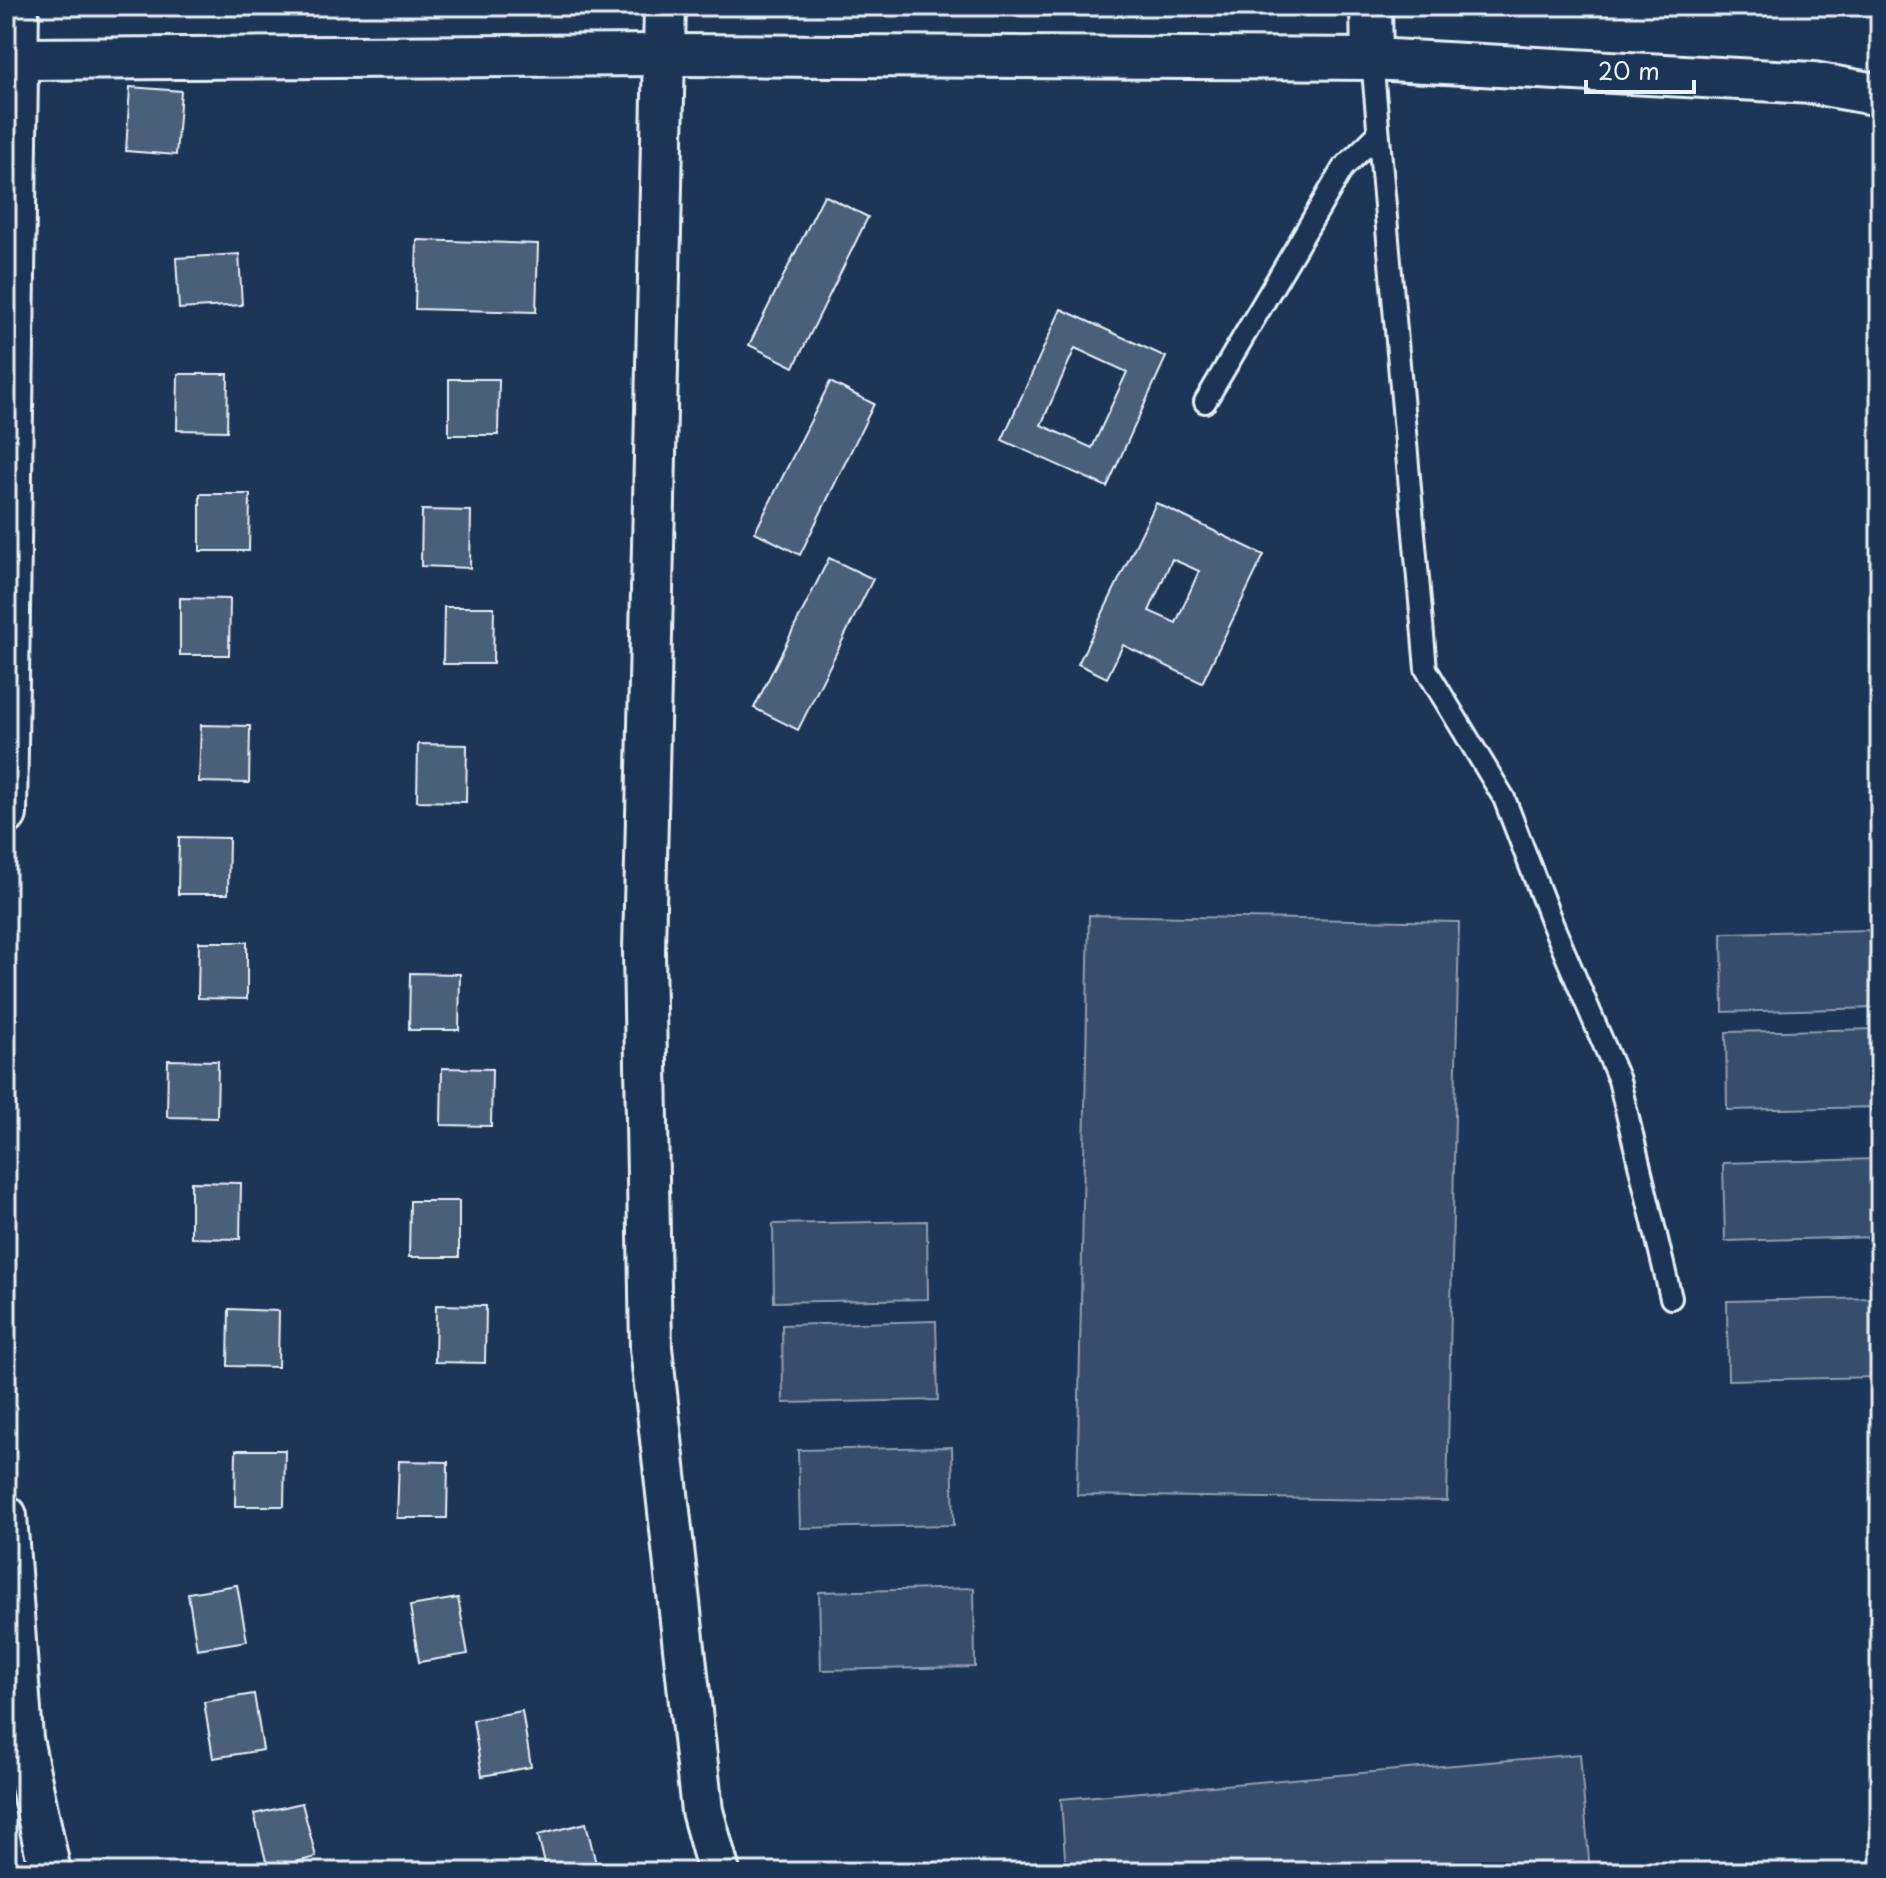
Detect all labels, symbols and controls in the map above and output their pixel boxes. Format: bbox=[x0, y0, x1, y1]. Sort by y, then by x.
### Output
scale bar bbox=[1586, 44, 1694, 94]
text: 20 m bbox=[1598, 52, 1660, 88]

